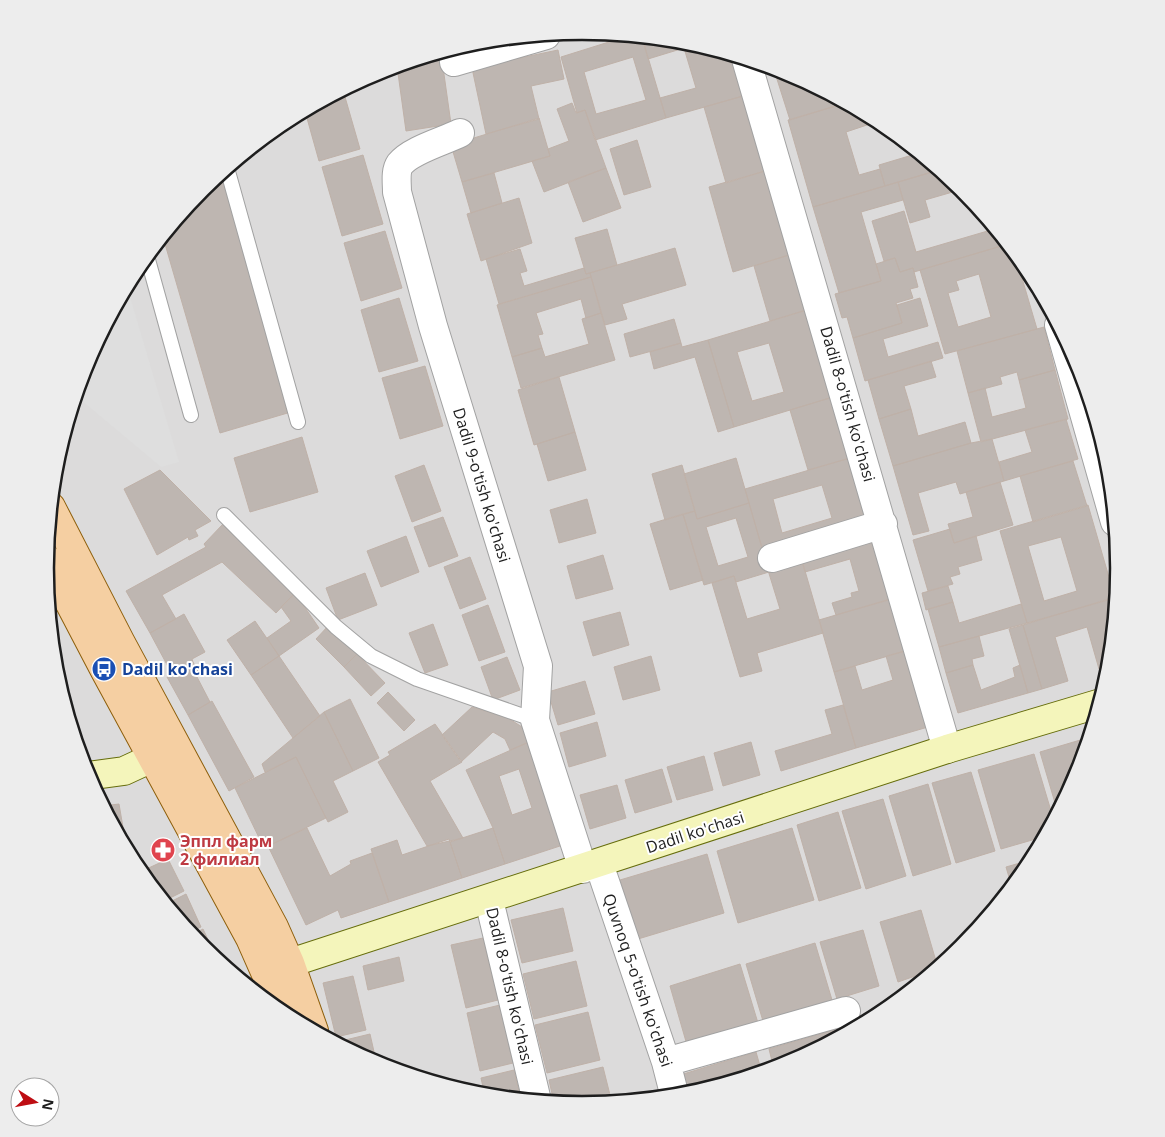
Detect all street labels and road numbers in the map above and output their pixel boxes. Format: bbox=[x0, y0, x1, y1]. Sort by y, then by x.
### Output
street label: Dadil 8-o'tish ko'chasi bbox=[815, 324, 881, 484]
street label: Dadil 9-o'tish ko'chasi bbox=[448, 405, 516, 565]
street label: Dadil ko'chasi bbox=[643, 806, 747, 858]
street label: Quvnoq 5-o'tish ko'chasi bbox=[598, 890, 678, 1070]
street label: Dadil 8-o'tish ko'chasi bbox=[481, 905, 539, 1067]

